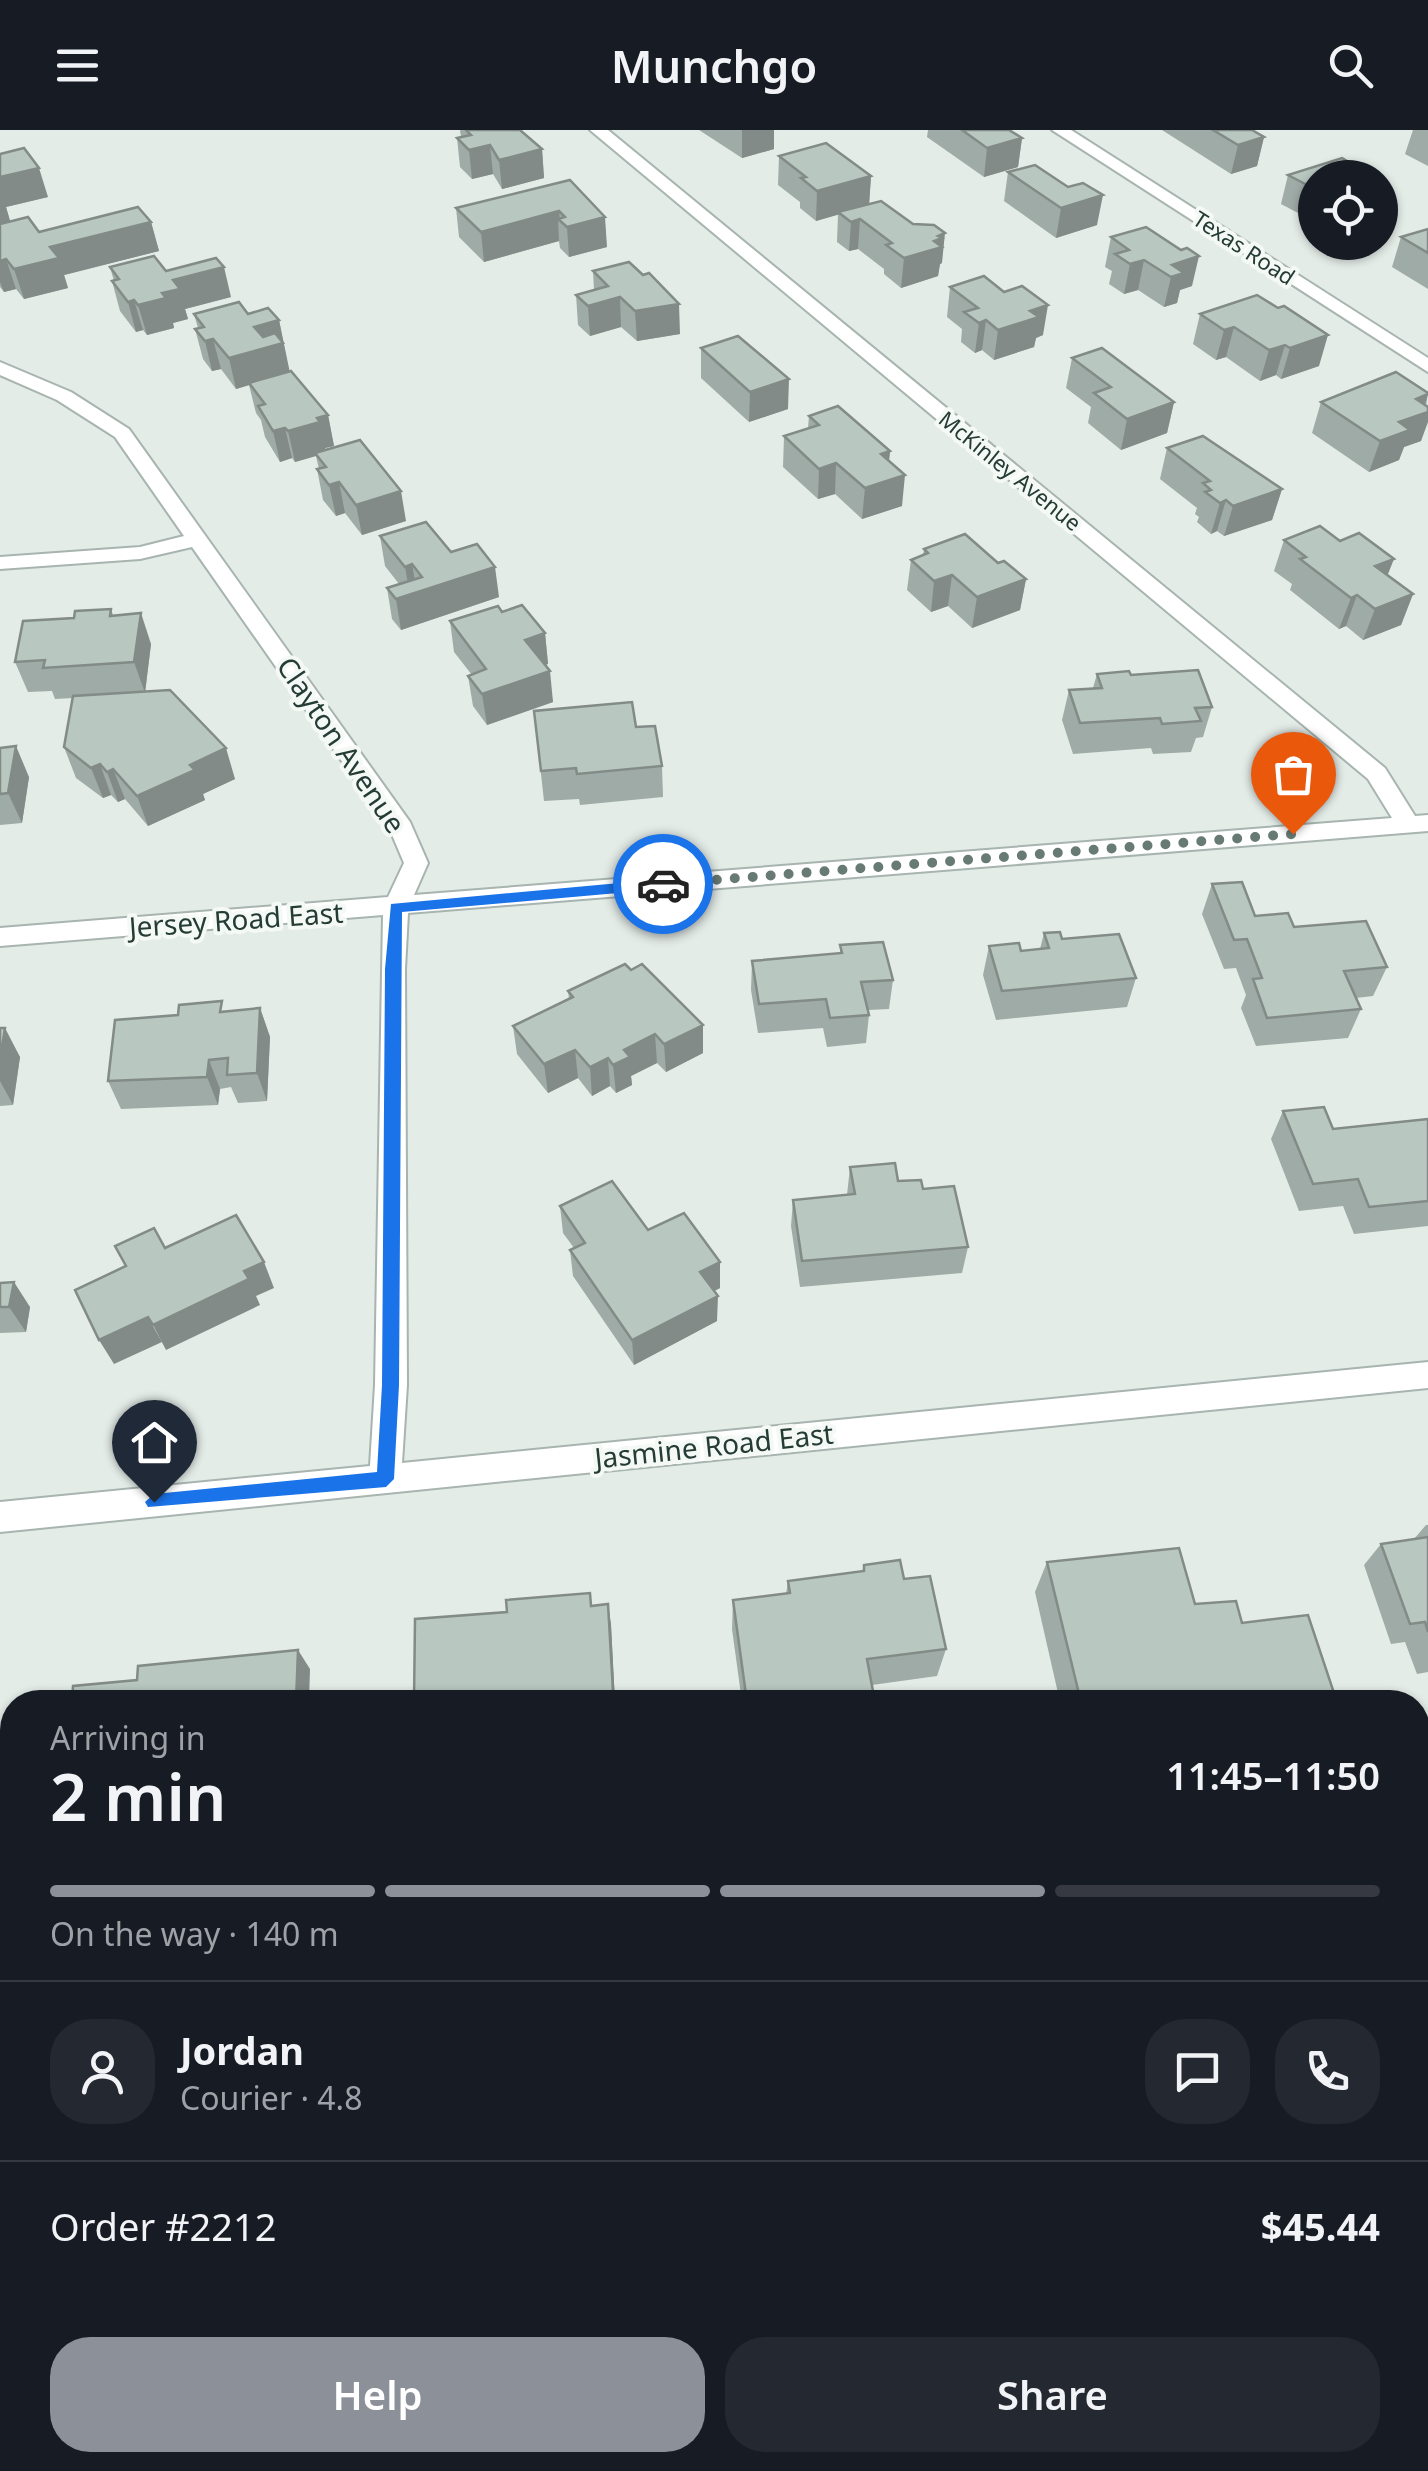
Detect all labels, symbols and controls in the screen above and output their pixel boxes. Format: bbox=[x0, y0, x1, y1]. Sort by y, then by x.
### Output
text: Munchgo bbox=[611, 35, 817, 96]
icon: menu bbox=[50, 38, 105, 93]
icon: search bbox=[1323, 38, 1378, 93]
map controls bbox=[1298, 160, 1398, 260]
button: locate bbox=[1298, 160, 1398, 260]
street label: Texas Road bbox=[1188, 203, 1301, 291]
street label: McKinley Avenue bbox=[933, 403, 1088, 537]
street label: Clayton Avenue bbox=[269, 649, 415, 840]
pin bbox=[1251, 732, 1336, 835]
icon: bag bbox=[1266, 747, 1321, 802]
courier bbox=[613, 834, 713, 934]
icon: car bbox=[636, 857, 691, 912]
street label: Jersey Road East bbox=[125, 893, 344, 946]
pin bbox=[112, 1400, 197, 1503]
street label: Jasmine Road East bbox=[590, 1414, 835, 1477]
icon: home bbox=[127, 1415, 182, 1470]
text: Arriving in bbox=[50, 1716, 205, 1759]
text: 11:45–11:50 bbox=[1166, 1749, 1380, 1801]
text: 2 min bbox=[50, 1752, 226, 1840]
text: On the way · 140 m bbox=[50, 1912, 339, 1955]
button: person bbox=[50, 2019, 155, 2124]
button: chat bbox=[1145, 2019, 1250, 2124]
button: phone bbox=[1275, 2019, 1380, 2124]
text: Jordan bbox=[180, 2024, 304, 2076]
text: Courier · 4.8 bbox=[180, 2076, 363, 2119]
text: Order #2212 bbox=[50, 2200, 276, 2252]
text: $45.44 bbox=[1261, 2200, 1380, 2252]
button: Help bbox=[50, 2337, 705, 2452]
button: Share bbox=[725, 2337, 1380, 2452]

